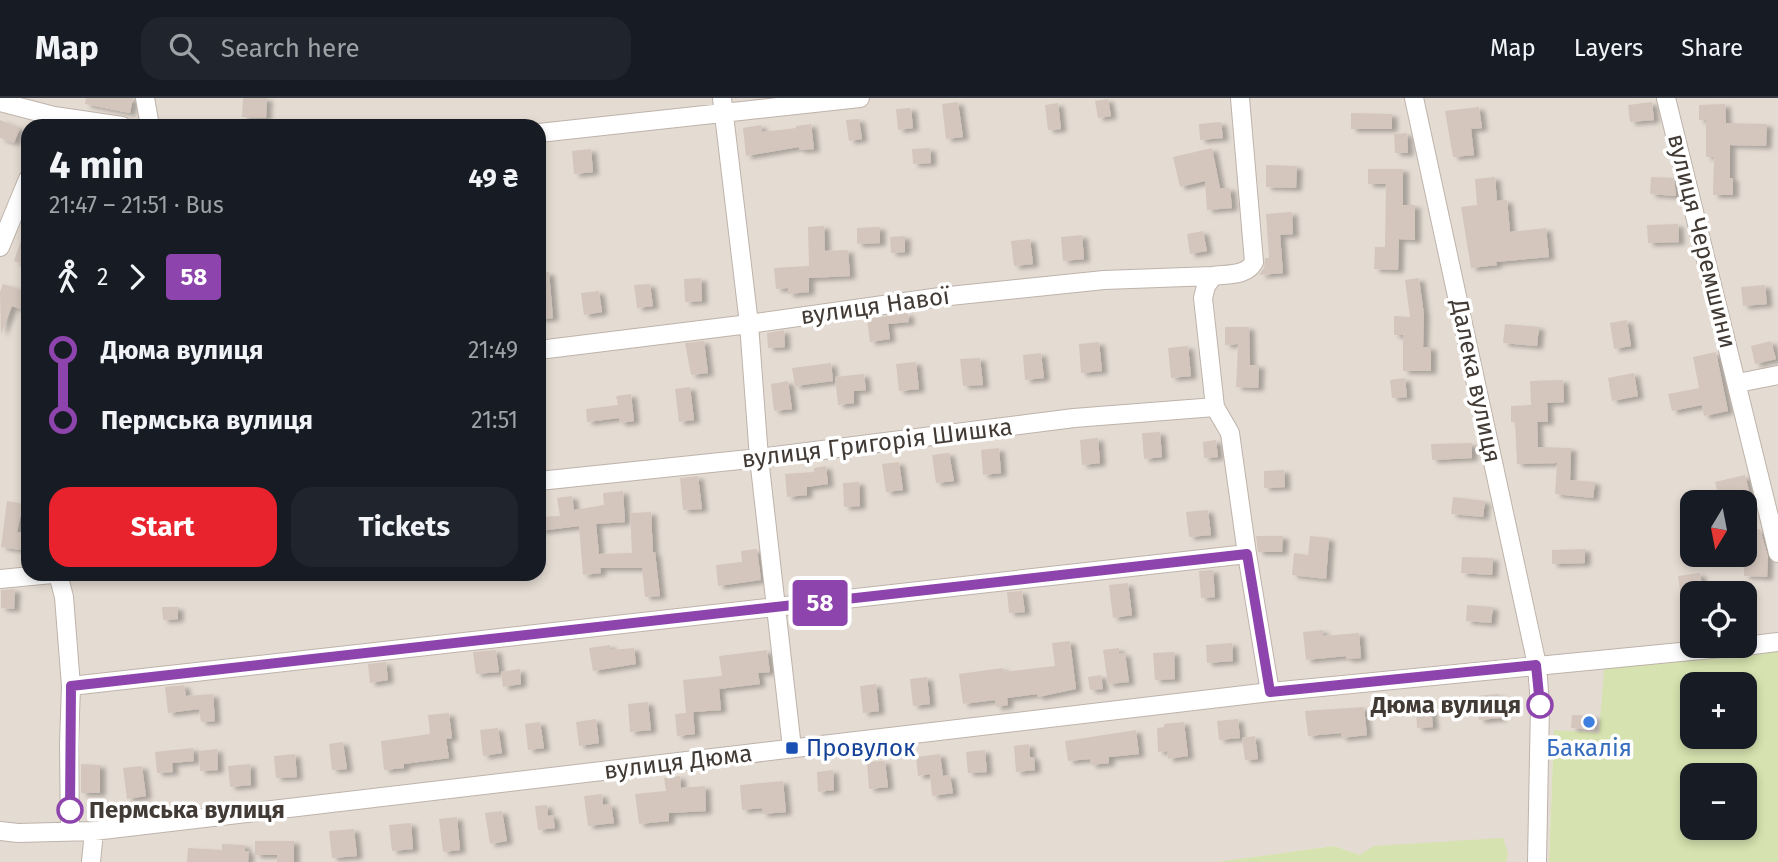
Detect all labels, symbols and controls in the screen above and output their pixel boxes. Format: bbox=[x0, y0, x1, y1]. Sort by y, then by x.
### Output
search box bbox=[141, 17, 631, 80]
text: Map bbox=[35, 28, 99, 68]
icon: search bbox=[165, 29, 203, 67]
text: Search here bbox=[221, 33, 360, 64]
text: Map bbox=[1490, 34, 1536, 62]
text: Layers bbox=[1574, 34, 1643, 62]
text: Share bbox=[1681, 34, 1743, 62]
street label: вулиця Черемшини bbox=[1662, 131, 1742, 351]
text: 4 min bbox=[49, 142, 144, 188]
text: 49 ₴ bbox=[468, 163, 518, 194]
text: 21:47 – 21:51 · Bus bbox=[49, 191, 224, 219]
icon: walk bbox=[49, 258, 87, 296]
icon: forward bbox=[118, 258, 156, 296]
text: 2 bbox=[97, 263, 108, 291]
text: 58 bbox=[180, 263, 207, 291]
street label: вулиця Навої bbox=[799, 282, 953, 330]
street label: Далека вулиця bbox=[1445, 296, 1507, 465]
text: Дюма вулиця bbox=[101, 335, 263, 366]
text: 21:49 bbox=[468, 336, 518, 364]
text: Пермська вулиця bbox=[101, 405, 313, 436]
text: 21:51 bbox=[471, 406, 518, 434]
street label: вулиця Григорія Шишка bbox=[740, 412, 1014, 474]
button: Start bbox=[49, 487, 277, 567]
button: Tickets bbox=[291, 487, 518, 567]
north arrow bbox=[1680, 490, 1757, 567]
map controls bbox=[1680, 490, 1757, 840]
line badge: 58 bbox=[788, 580, 852, 626]
button: locate bbox=[1680, 581, 1757, 658]
text: 58 bbox=[807, 589, 833, 617]
button: + bbox=[1680, 672, 1757, 749]
place label: Дюма вулиця bbox=[1370, 691, 1521, 719]
marker: Дюма вулиця bbox=[1527, 692, 1553, 718]
marker: Бакалія bbox=[1581, 714, 1597, 730]
place label: Провулок bbox=[806, 734, 916, 762]
place label: Бакалія bbox=[1546, 734, 1632, 762]
street label: вулиця Дюма bbox=[602, 739, 754, 785]
marker: Провулок bbox=[784, 740, 800, 756]
button: − bbox=[1680, 763, 1757, 840]
place label: Пермська вулиця bbox=[89, 796, 285, 824]
marker: Пермська вулиця bbox=[57, 797, 83, 823]

